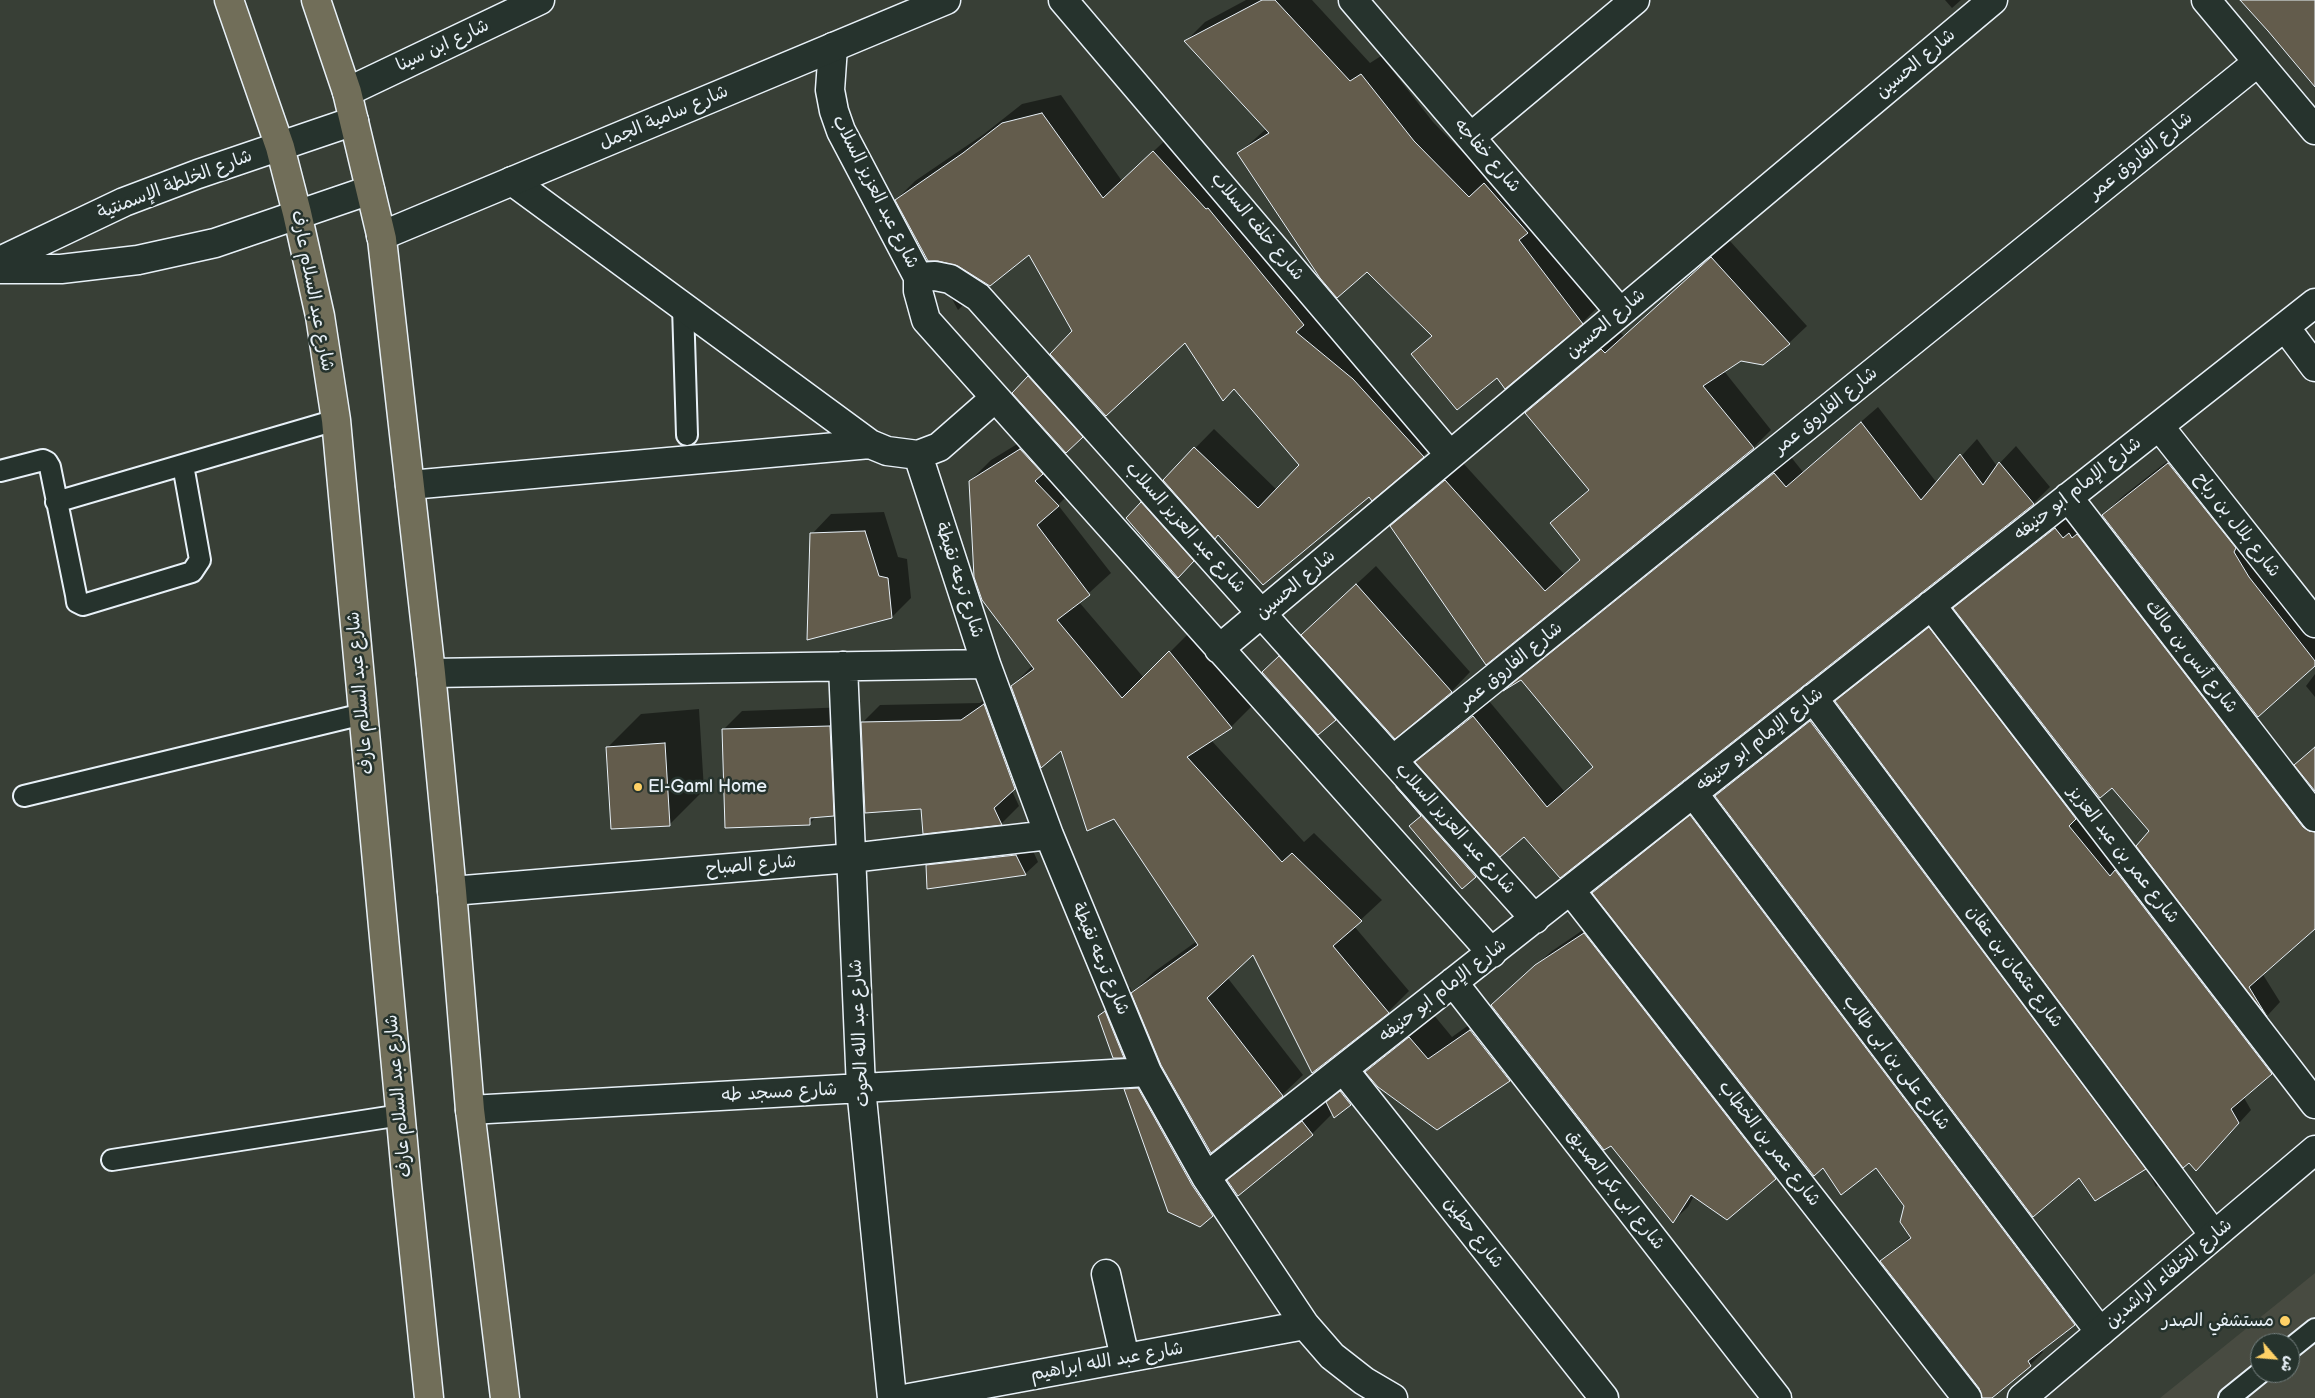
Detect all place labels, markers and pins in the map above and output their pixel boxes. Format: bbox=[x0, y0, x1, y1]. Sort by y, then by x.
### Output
place label: El-Gaml Home bbox=[648, 776, 767, 798]
marker: El-Gaml Home bbox=[632, 781, 644, 793]
place label: مستشفي الصدر bbox=[2162, 1310, 2274, 1332]
marker: مستشفي الصدر bbox=[2278, 1314, 2292, 1328]

